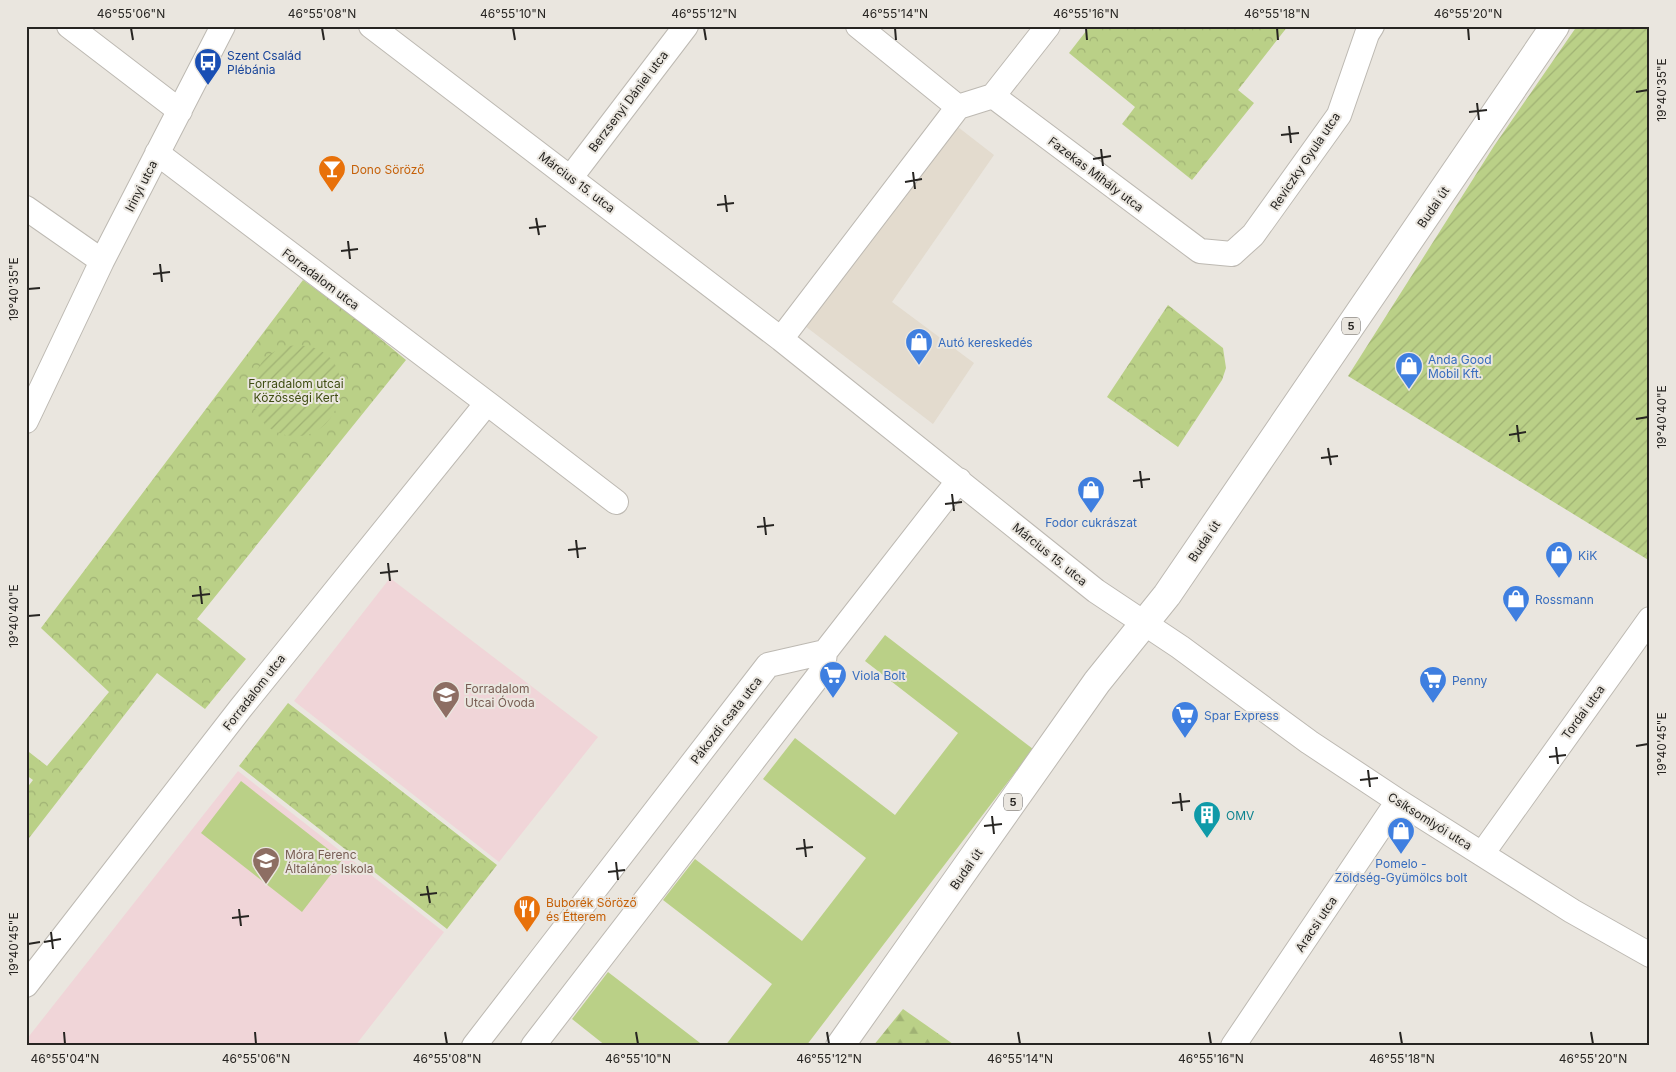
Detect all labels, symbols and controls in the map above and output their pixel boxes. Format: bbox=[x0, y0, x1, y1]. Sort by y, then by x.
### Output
text: 46°55'06"N bbox=[97, 6, 165, 21]
text: 46°55'08"N bbox=[288, 6, 356, 21]
text: 46°55'10"N bbox=[480, 6, 546, 21]
text: 46°55'12"N bbox=[671, 6, 737, 21]
text: 46°55'14"N bbox=[862, 6, 928, 21]
text: 46°55'16"N bbox=[1053, 6, 1119, 21]
text: 46°55'18"N bbox=[1244, 6, 1310, 21]
text: 46°55'20"N bbox=[1434, 6, 1502, 21]
bus stop icon: Szent Család Plébánia bbox=[193, 47, 223, 86]
place label: Szent Család Plébánia bbox=[227, 48, 301, 77]
street label: Berzsenyi Dániel utca bbox=[585, 48, 671, 154]
text: 19°40'35"E bbox=[1654, 58, 1669, 122]
street label: Reviczky Gyula utca bbox=[1267, 109, 1343, 213]
street label: Fazekas Mihály utca bbox=[1045, 133, 1147, 215]
street label: Március 15. utca bbox=[536, 148, 618, 216]
bar icon: Dono Söröző bbox=[317, 154, 347, 193]
street label: Irinyi utca bbox=[122, 158, 160, 214]
place label: Dono Söröző bbox=[351, 162, 424, 177]
street label: Budai út bbox=[1414, 184, 1452, 230]
street label: Forradalom utca bbox=[280, 245, 362, 313]
text: 19°40'35"E bbox=[6, 257, 21, 321]
road number: 5 bbox=[1342, 318, 1360, 334]
shop icon: Autó kereskedés bbox=[904, 327, 934, 366]
place label: Autó kereskedés bbox=[938, 335, 1033, 350]
shop icon: Anda Good Mobil Kft. bbox=[1394, 351, 1424, 390]
place label: Anda Good Mobil Kft. bbox=[1428, 352, 1492, 381]
park label: Forradalom utcai Közösségi Kert bbox=[248, 376, 344, 405]
text: 19°40'40"E bbox=[1654, 385, 1669, 449]
shop icon: Fodor cukrászat bbox=[1076, 475, 1106, 514]
place label: Fodor cukrászat bbox=[1045, 515, 1137, 530]
street label: Budai út bbox=[1185, 518, 1223, 564]
street label: Március 15. utca bbox=[1010, 519, 1090, 589]
shop icon: KiK bbox=[1544, 540, 1574, 579]
place label: KiK bbox=[1578, 548, 1597, 563]
text: 19°40'40"E bbox=[6, 584, 21, 648]
shop icon: Rossmann bbox=[1501, 584, 1531, 623]
place label: Rossmann bbox=[1535, 592, 1594, 607]
street label: Forradalom utca bbox=[220, 651, 288, 733]
supermarket icon: Viola Bolt bbox=[818, 660, 848, 699]
supermarket icon: Penny bbox=[1418, 665, 1448, 704]
place label: Viola Bolt bbox=[852, 668, 906, 683]
street label: Pákozdi csata utca bbox=[687, 673, 765, 767]
place label: Penny bbox=[1452, 673, 1488, 688]
school or university icon: Forradalom Utcai Óvoda bbox=[431, 680, 461, 719]
place label: Forradalom Utcai Óvoda bbox=[465, 681, 535, 710]
street label: Tordai utca bbox=[1558, 682, 1608, 742]
supermarket icon: Spar Express bbox=[1170, 700, 1200, 739]
place label: Spar Express bbox=[1204, 708, 1279, 723]
text: 19°40'45"E bbox=[1654, 712, 1669, 776]
street label: Csíksomlyói utca bbox=[1385, 789, 1475, 853]
road number: 5 bbox=[1004, 794, 1022, 810]
building icon: OMV bbox=[1192, 800, 1222, 839]
place label: OMV bbox=[1226, 808, 1254, 823]
shop icon: Pomelo - Zöldség-Gyümölcs bolt bbox=[1386, 816, 1416, 855]
school or university icon: Móra Ferenc Általános Iskola bbox=[251, 846, 281, 885]
street label: Budai út bbox=[947, 846, 985, 892]
place label: Móra Ferenc Általános Iskola bbox=[285, 847, 373, 876]
place label: Pomelo - Zöldség-Gyümölcs bolt bbox=[1335, 856, 1467, 885]
street label: Aracsi utca bbox=[1292, 893, 1340, 955]
restaurant icon: Buborék Söröző és Étterem bbox=[512, 894, 542, 933]
place label: Buborék Söröző és Étterem bbox=[546, 895, 637, 924]
text: 19°40'45"E bbox=[6, 912, 21, 976]
text: 46°55'04"N bbox=[31, 1051, 99, 1066]
text: 46°55'06"N bbox=[222, 1051, 290, 1066]
text: 46°55'08"N bbox=[413, 1051, 481, 1066]
text: 46°55'10"N bbox=[605, 1051, 671, 1066]
text: 46°55'12"N bbox=[796, 1051, 862, 1066]
text: 46°55'14"N bbox=[987, 1051, 1053, 1066]
text: 46°55'16"N bbox=[1178, 1051, 1244, 1066]
text: 46°55'18"N bbox=[1369, 1051, 1435, 1066]
text: 46°55'20"N bbox=[1559, 1051, 1627, 1066]

